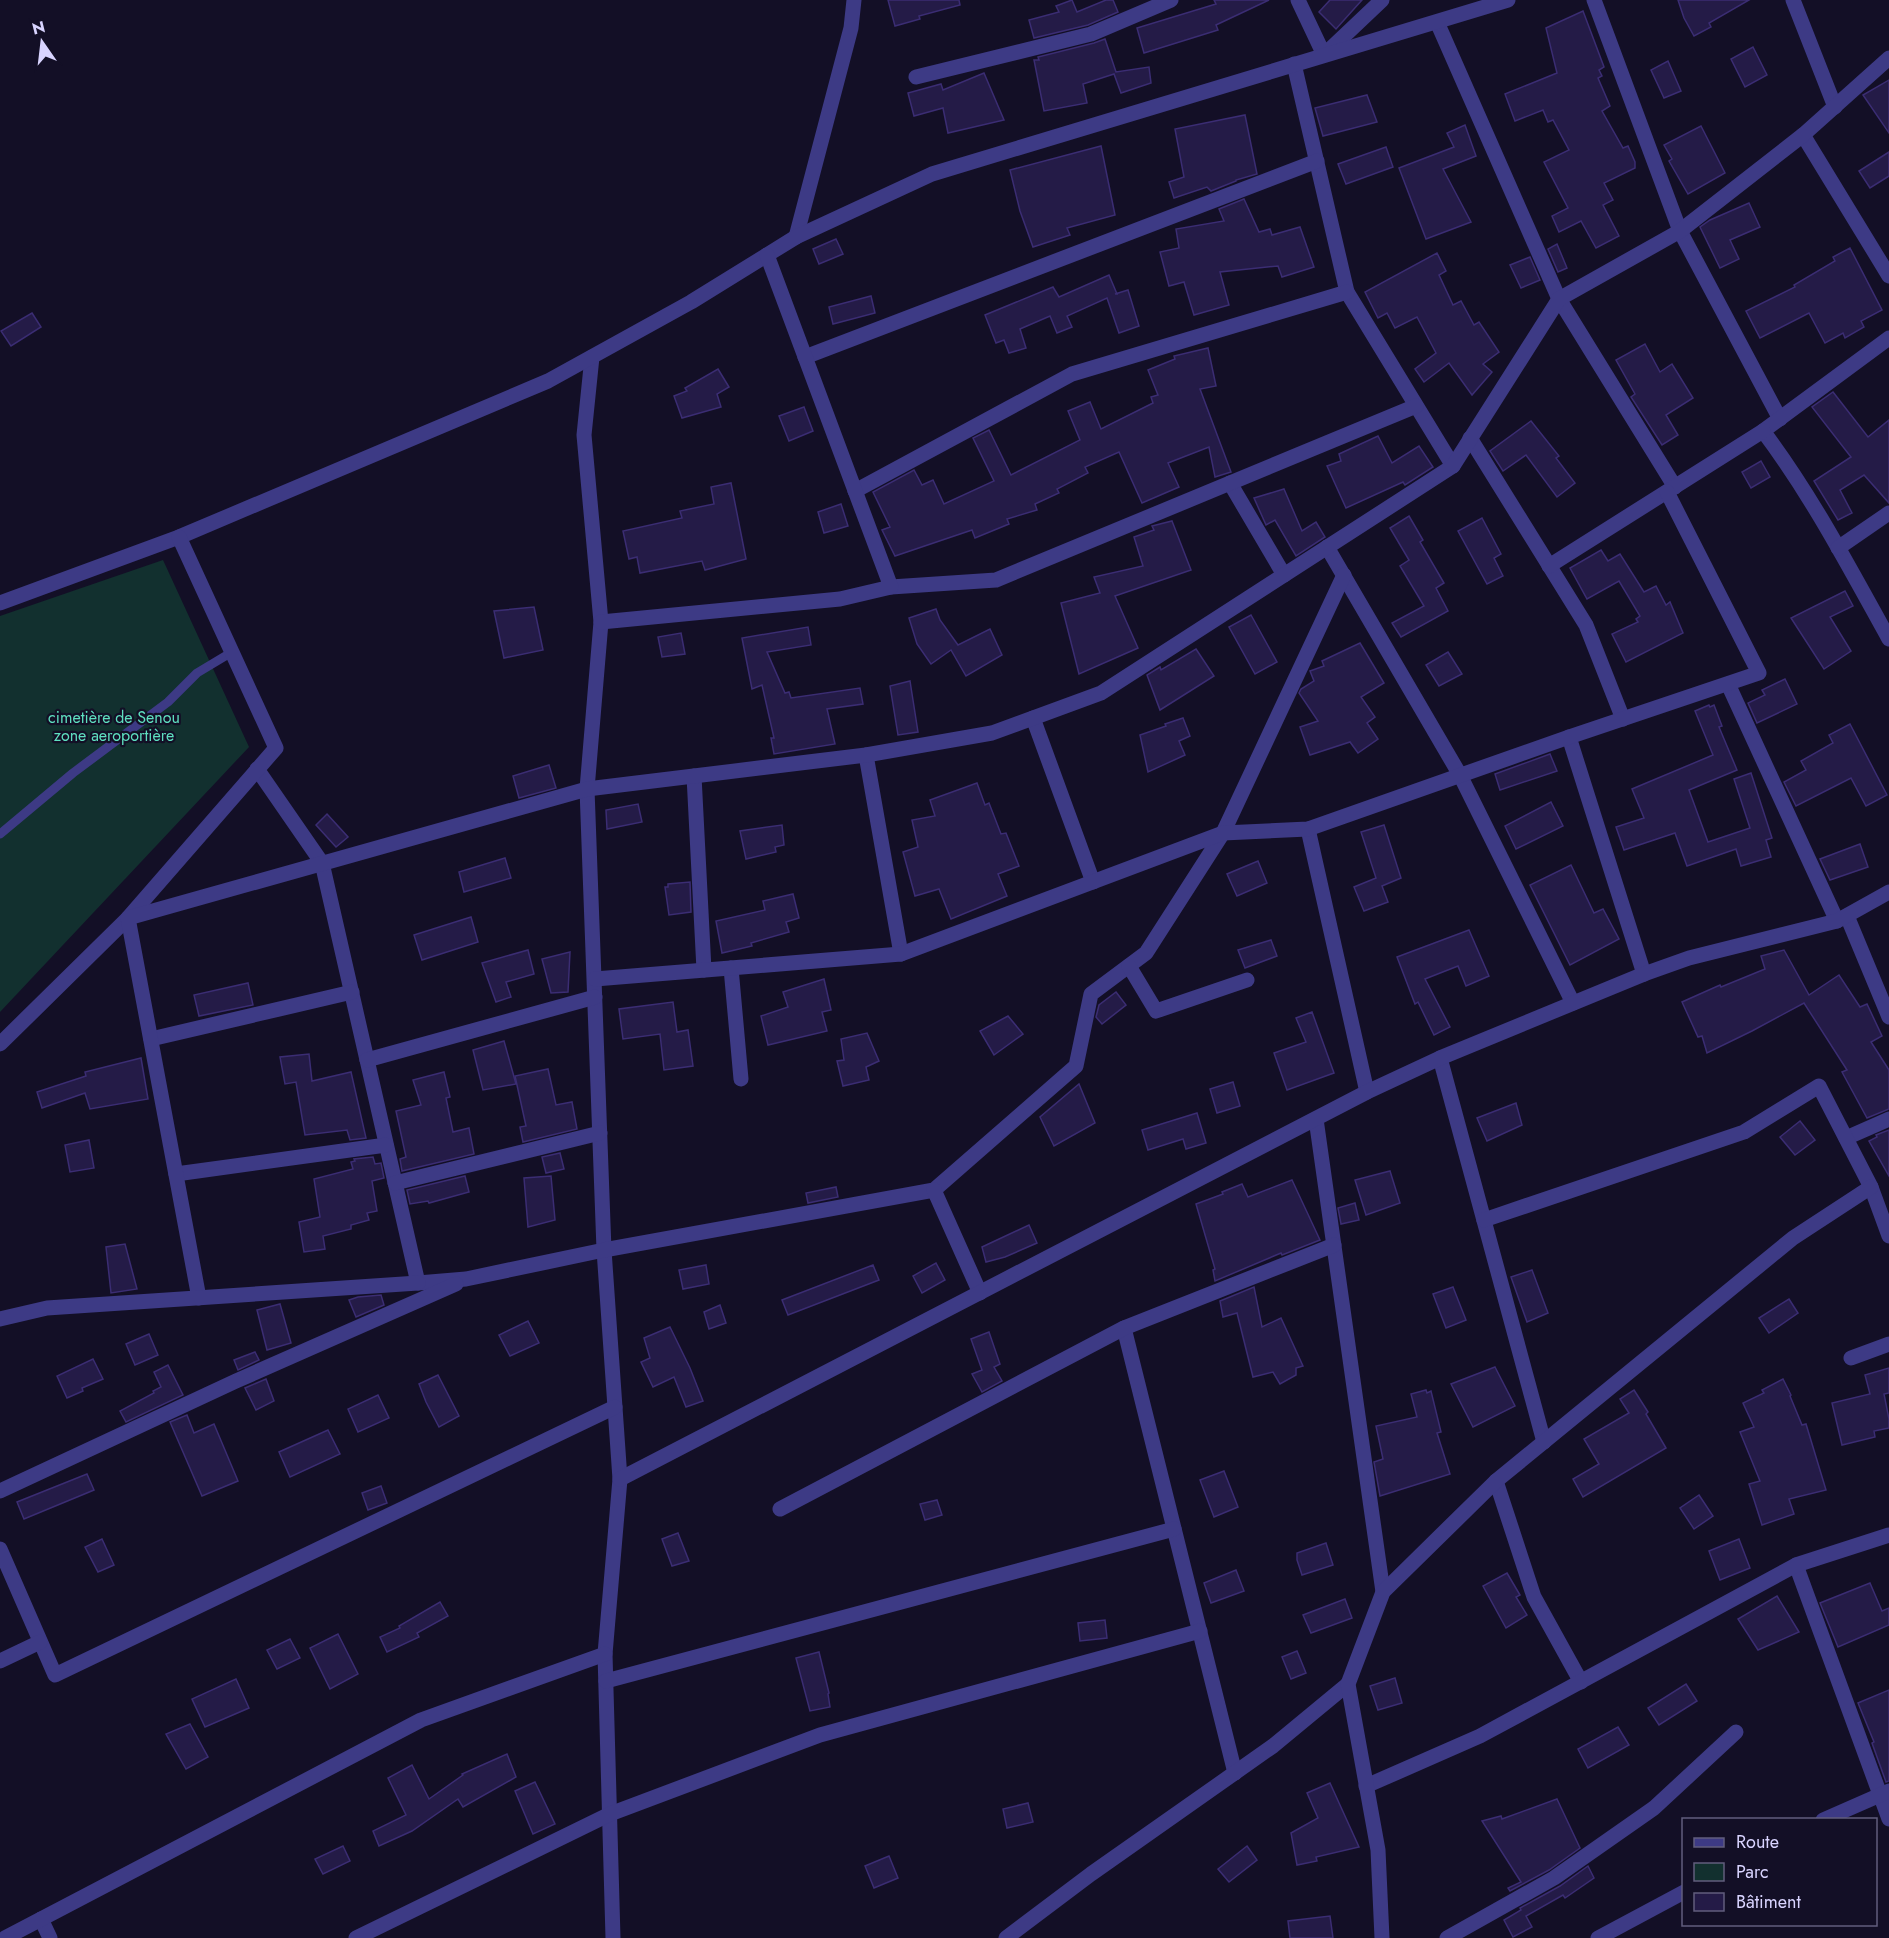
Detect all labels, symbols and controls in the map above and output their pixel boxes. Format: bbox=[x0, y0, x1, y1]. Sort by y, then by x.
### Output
north arrow bbox=[12, 12, 72, 72]
text: N bbox=[30, 15, 47, 41]
park label: cimetière de Senou zone aeroportière bbox=[48, 706, 180, 747]
legend bbox=[1682, 1818, 1877, 1926]
text: Route bbox=[1736, 1829, 1779, 1855]
text: Parc bbox=[1736, 1859, 1769, 1885]
text: Bâtiment bbox=[1736, 1889, 1802, 1915]

